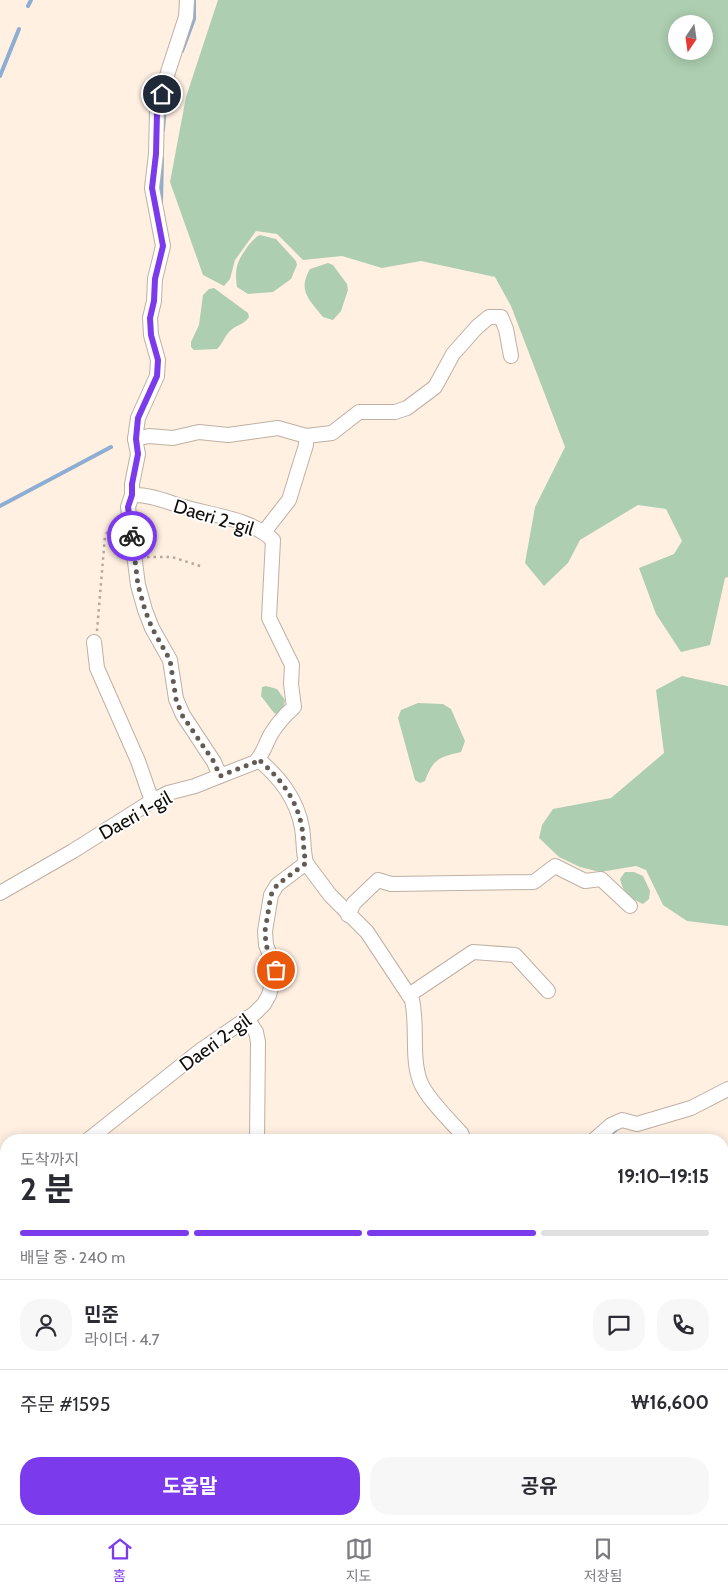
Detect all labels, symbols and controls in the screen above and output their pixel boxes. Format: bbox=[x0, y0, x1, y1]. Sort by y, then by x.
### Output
north arrow bbox=[668, 15, 712, 60]
map controls bbox=[668, 15, 713, 60]
pin bbox=[141, 73, 183, 115]
icon: home bbox=[148, 80, 176, 108]
street label: Daeri 2-gil bbox=[171, 494, 257, 541]
courier bbox=[107, 511, 157, 561]
icon: bike bbox=[118, 522, 146, 550]
street label: Daeri 1-gil bbox=[95, 786, 176, 845]
pin bbox=[255, 949, 297, 991]
icon: bag bbox=[262, 956, 290, 984]
street label: Daeri 2-gil bbox=[175, 1008, 256, 1076]
text: 도착까지 bbox=[20, 1150, 79, 1169]
text: 19:10–19:15 bbox=[617, 1165, 709, 1188]
text: 2 분 bbox=[20, 1169, 74, 1208]
text: 배달 중 · 240 m bbox=[20, 1248, 125, 1267]
button: person bbox=[20, 1299, 72, 1351]
button: chat bbox=[593, 1299, 645, 1351]
button: phone bbox=[657, 1299, 709, 1351]
text: 민준 bbox=[84, 1303, 119, 1326]
text: 라이더 · 4.7 bbox=[84, 1330, 160, 1349]
text: ₩16,600 bbox=[631, 1391, 709, 1414]
text: 주문 #1595 bbox=[20, 1393, 110, 1416]
button: 도움말 bbox=[20, 1457, 360, 1515]
button: 공유 bbox=[370, 1457, 709, 1515]
tab: 홈 bbox=[106, 1535, 134, 1585]
tab: 지도 bbox=[345, 1535, 373, 1585]
tab: 저장됨 bbox=[584, 1535, 622, 1585]

